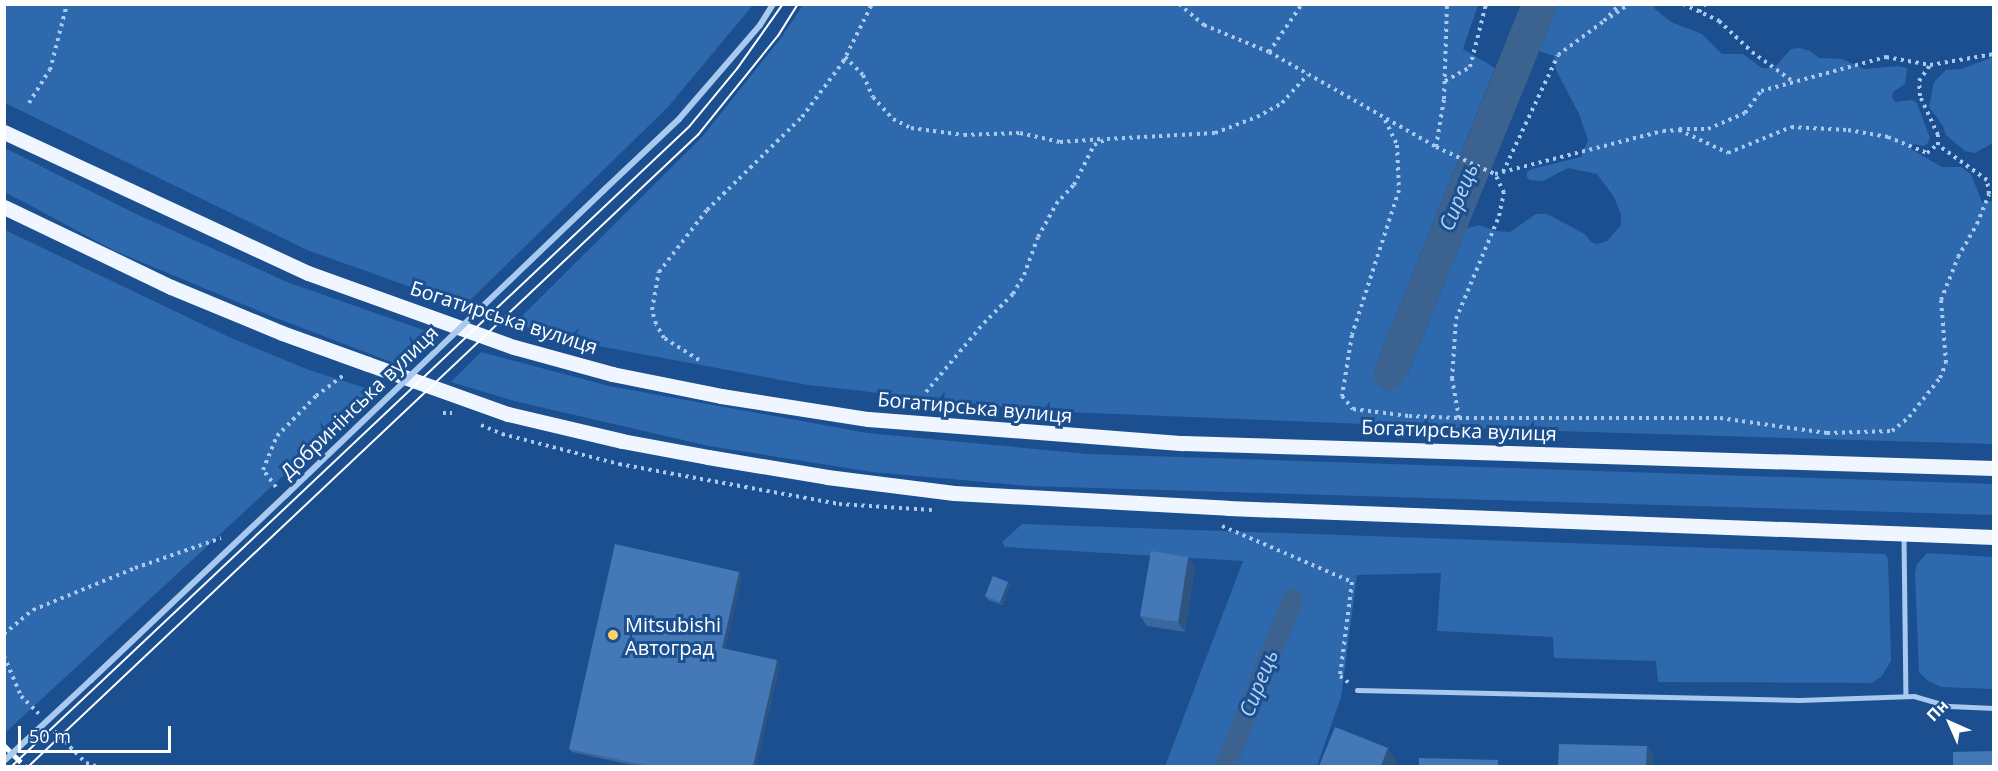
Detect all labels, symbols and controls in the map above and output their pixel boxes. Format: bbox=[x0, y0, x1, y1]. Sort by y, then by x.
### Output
water label: Сирець bbox=[1433, 160, 1483, 234]
street label: Богатирська вулиця bbox=[407, 275, 601, 359]
street label: Добринінська вулиця bbox=[275, 320, 443, 484]
street label: Богатирська вулиця bbox=[877, 387, 1073, 427]
street label: Богатирська вулиця bbox=[1361, 415, 1557, 445]
place label: Mitsubishi Автоград bbox=[625, 612, 721, 659]
marker: Mitsubishi Автоград bbox=[606, 628, 620, 642]
water label: Сирець bbox=[1233, 646, 1283, 720]
north arrow bbox=[1920, 693, 1980, 753]
text: Пн bbox=[1922, 695, 1953, 726]
scale bar bbox=[21, 714, 174, 752]
text: 50 m bbox=[29, 724, 71, 748]

